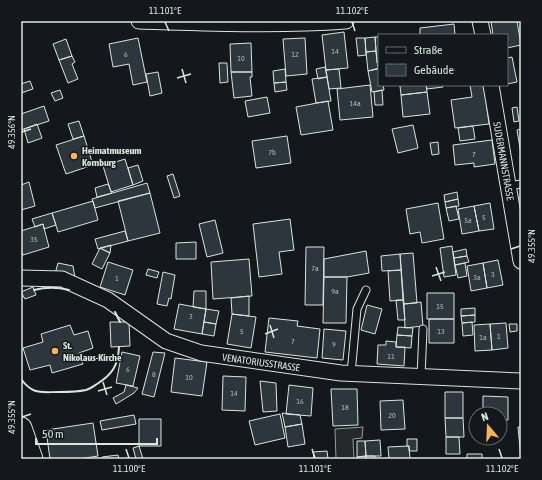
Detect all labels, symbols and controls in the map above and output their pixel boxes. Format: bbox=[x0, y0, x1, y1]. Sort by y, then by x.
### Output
text: 11.101°E bbox=[149, 5, 182, 16]
text: 11.102°E bbox=[336, 5, 369, 16]
legend bbox=[378, 34, 508, 86]
text: Straße bbox=[414, 43, 442, 57]
house number: 14 bbox=[331, 47, 339, 56]
house number: 6 bbox=[124, 50, 128, 59]
house number: 12 bbox=[291, 50, 299, 59]
house number: 10 bbox=[237, 54, 245, 63]
text: Gebäude bbox=[414, 63, 454, 77]
house number: 14a bbox=[349, 99, 361, 108]
text: 49.356°N bbox=[6, 115, 17, 149]
street label: SUDERMANNSTRASSE bbox=[491, 121, 516, 202]
place label: Heimatmuseum Kornburg bbox=[82, 145, 142, 168]
house number: 7b bbox=[268, 148, 276, 157]
house number: 7 bbox=[472, 150, 476, 159]
marker: Heimatmuseum Kornburg bbox=[69, 151, 79, 161]
house number: 5 bbox=[482, 213, 486, 222]
house number: 5a bbox=[464, 216, 472, 225]
text: 49.355°N bbox=[526, 229, 537, 263]
house number: 35 bbox=[30, 235, 38, 244]
house number: 7a bbox=[311, 264, 319, 273]
house number: 3 bbox=[491, 270, 495, 279]
house number: 3a bbox=[473, 273, 481, 282]
house number: 1 bbox=[115, 274, 119, 283]
house number: 9a bbox=[331, 287, 339, 296]
house number: 15 bbox=[436, 302, 444, 311]
house number: 3 bbox=[189, 312, 193, 321]
house number: 5 bbox=[240, 327, 244, 336]
house number: 13 bbox=[437, 327, 445, 336]
house number: 1 bbox=[497, 332, 501, 341]
house number: 1a bbox=[479, 333, 487, 342]
house number: 7 bbox=[291, 337, 295, 346]
place label: St. Nikolaus-Kirche bbox=[63, 340, 122, 363]
house number: 9 bbox=[332, 340, 336, 349]
marker: St. Nikolaus-Kirche bbox=[50, 346, 60, 356]
street label: VENATORIUSSTRASSE bbox=[221, 352, 301, 373]
house number: 11 bbox=[387, 352, 395, 361]
house number: 6 bbox=[126, 365, 130, 374]
house number: 8 bbox=[152, 370, 156, 379]
house number: 10 bbox=[185, 373, 193, 382]
house number: 14 bbox=[230, 389, 238, 398]
house number: 16 bbox=[296, 397, 304, 406]
text: 49.355°N bbox=[6, 400, 17, 434]
house number: 18 bbox=[341, 403, 349, 412]
north arrow bbox=[468, 406, 508, 446]
text: N bbox=[480, 410, 490, 423]
house number: 20 bbox=[388, 411, 396, 420]
scale bar bbox=[36, 420, 157, 446]
text: 50 m bbox=[42, 427, 64, 441]
text: 11.100°E bbox=[113, 463, 146, 474]
text: 11.101°E bbox=[299, 463, 332, 474]
text: 11.102°E bbox=[486, 463, 519, 474]

